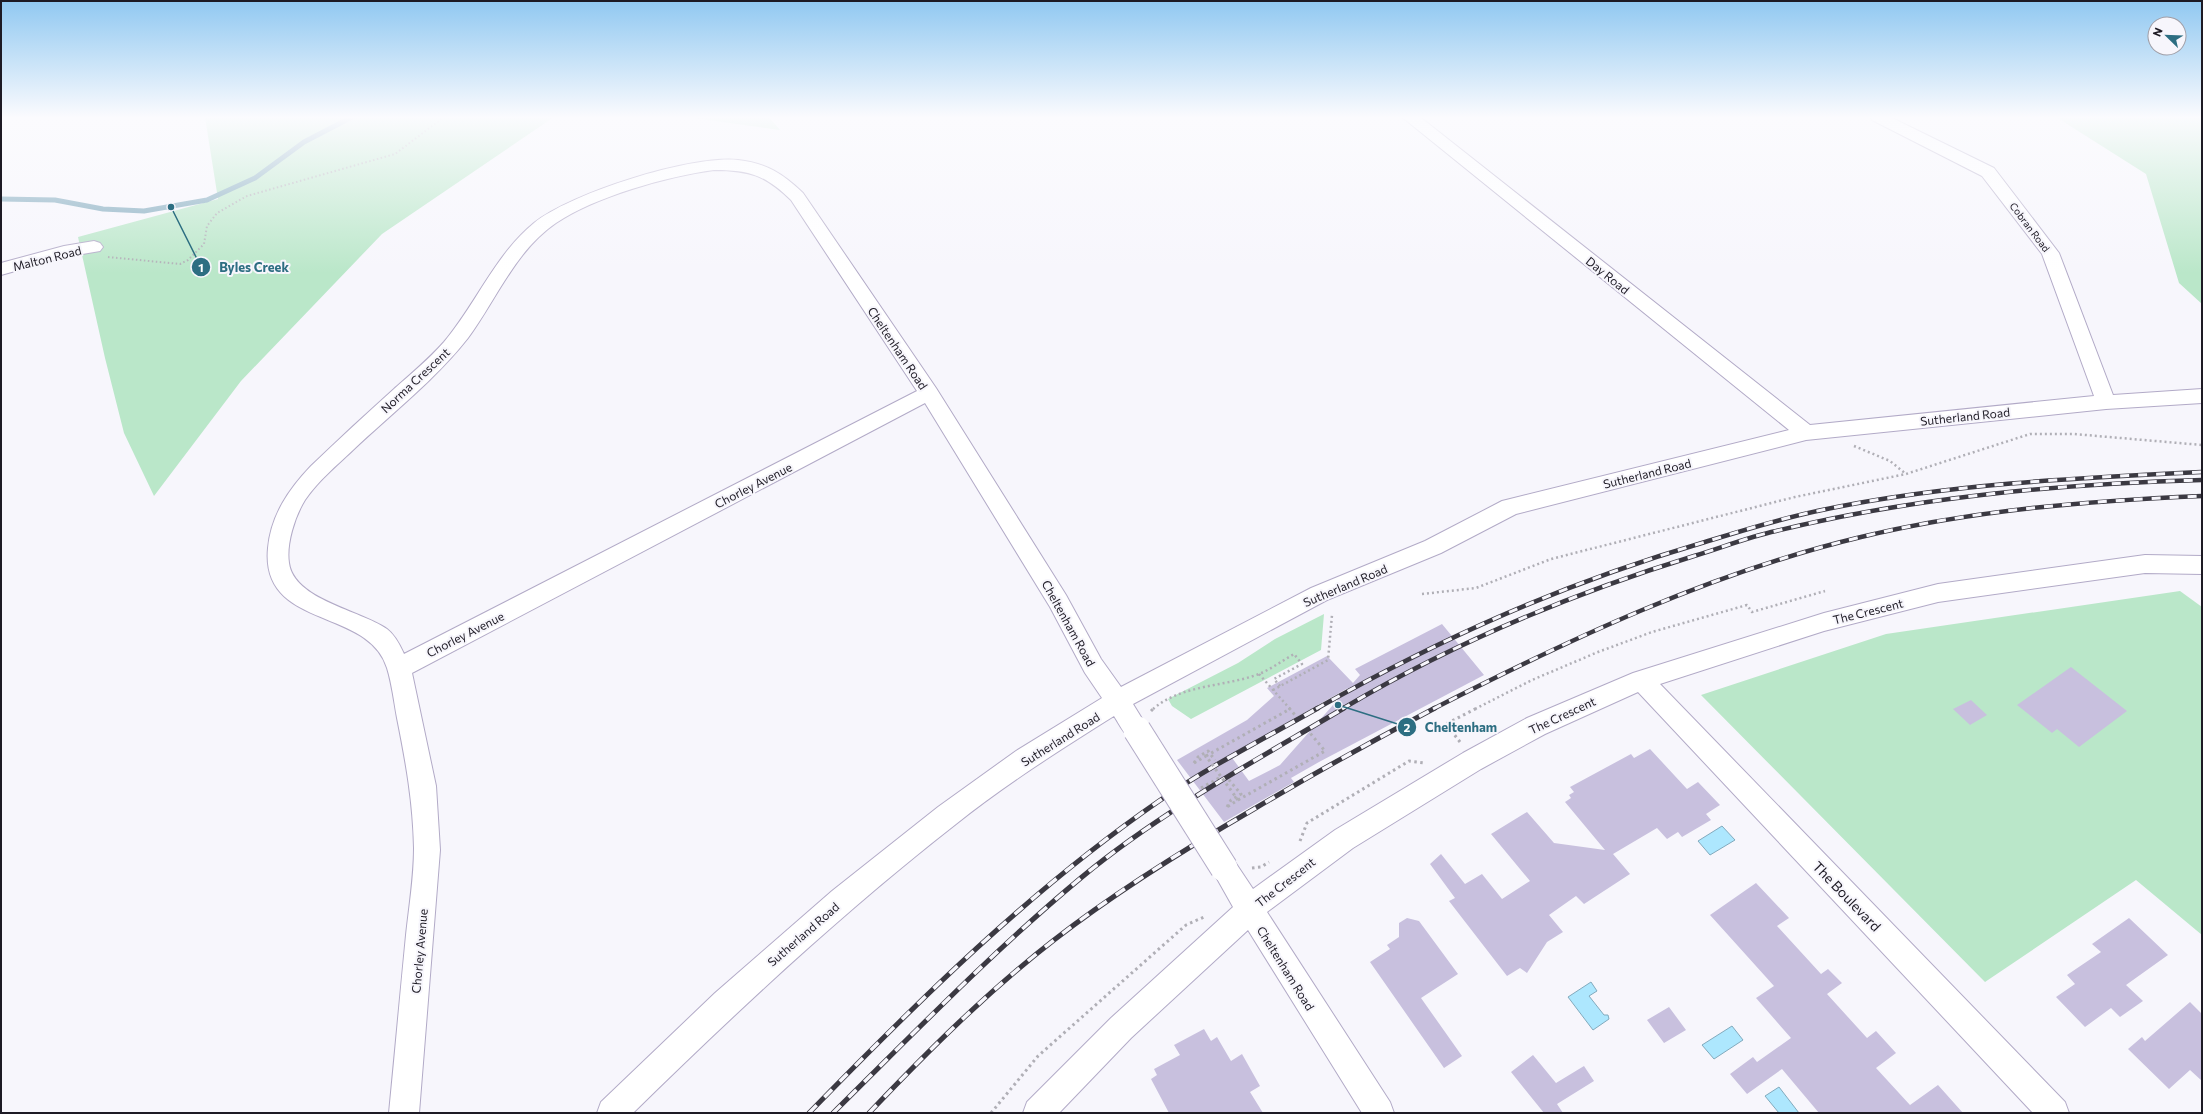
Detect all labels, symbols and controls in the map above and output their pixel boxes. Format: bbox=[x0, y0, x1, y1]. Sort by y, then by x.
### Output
north arrow bbox=[2147, 16, 2187, 56]
text: N bbox=[2150, 26, 2165, 38]
street label: Cobran Road bbox=[2007, 200, 2053, 254]
street label: Malton Road bbox=[11, 243, 83, 273]
street label: Day Road bbox=[1584, 253, 1632, 297]
callout: Byles Creek bbox=[191, 255, 296, 280]
text: Byles Creek bbox=[219, 259, 289, 275]
text: 1 bbox=[198, 260, 204, 274]
street label: Cheltenham Road bbox=[865, 304, 931, 392]
street label: Norma Crescent bbox=[378, 345, 452, 415]
street label: Sutherland Road bbox=[1919, 404, 2011, 428]
street label: Sutherland Road bbox=[1602, 455, 1692, 491]
street label: Chorley Avenue bbox=[712, 460, 794, 510]
street label: Sutherland Road bbox=[1301, 561, 1389, 609]
street label: Cheltenham Road bbox=[1039, 577, 1099, 669]
street label: The Crescent bbox=[1831, 595, 1905, 626]
street label: Chorley Avenue bbox=[424, 609, 506, 659]
street label: The Crescent bbox=[1526, 693, 1598, 737]
street label: Sutherland Road bbox=[1018, 709, 1102, 769]
callout: Cheltenham bbox=[1397, 715, 1505, 740]
text: Cheltenham bbox=[1425, 719, 1497, 735]
text: 2 bbox=[1404, 720, 1411, 734]
street label: The Crescent bbox=[1252, 854, 1318, 910]
street label: The Boulevard bbox=[1809, 857, 1885, 935]
street label: Sutherland Road bbox=[764, 899, 842, 969]
street label: Chorley Avenue bbox=[408, 908, 430, 994]
street label: Cheltenham Road bbox=[1255, 923, 1318, 1013]

